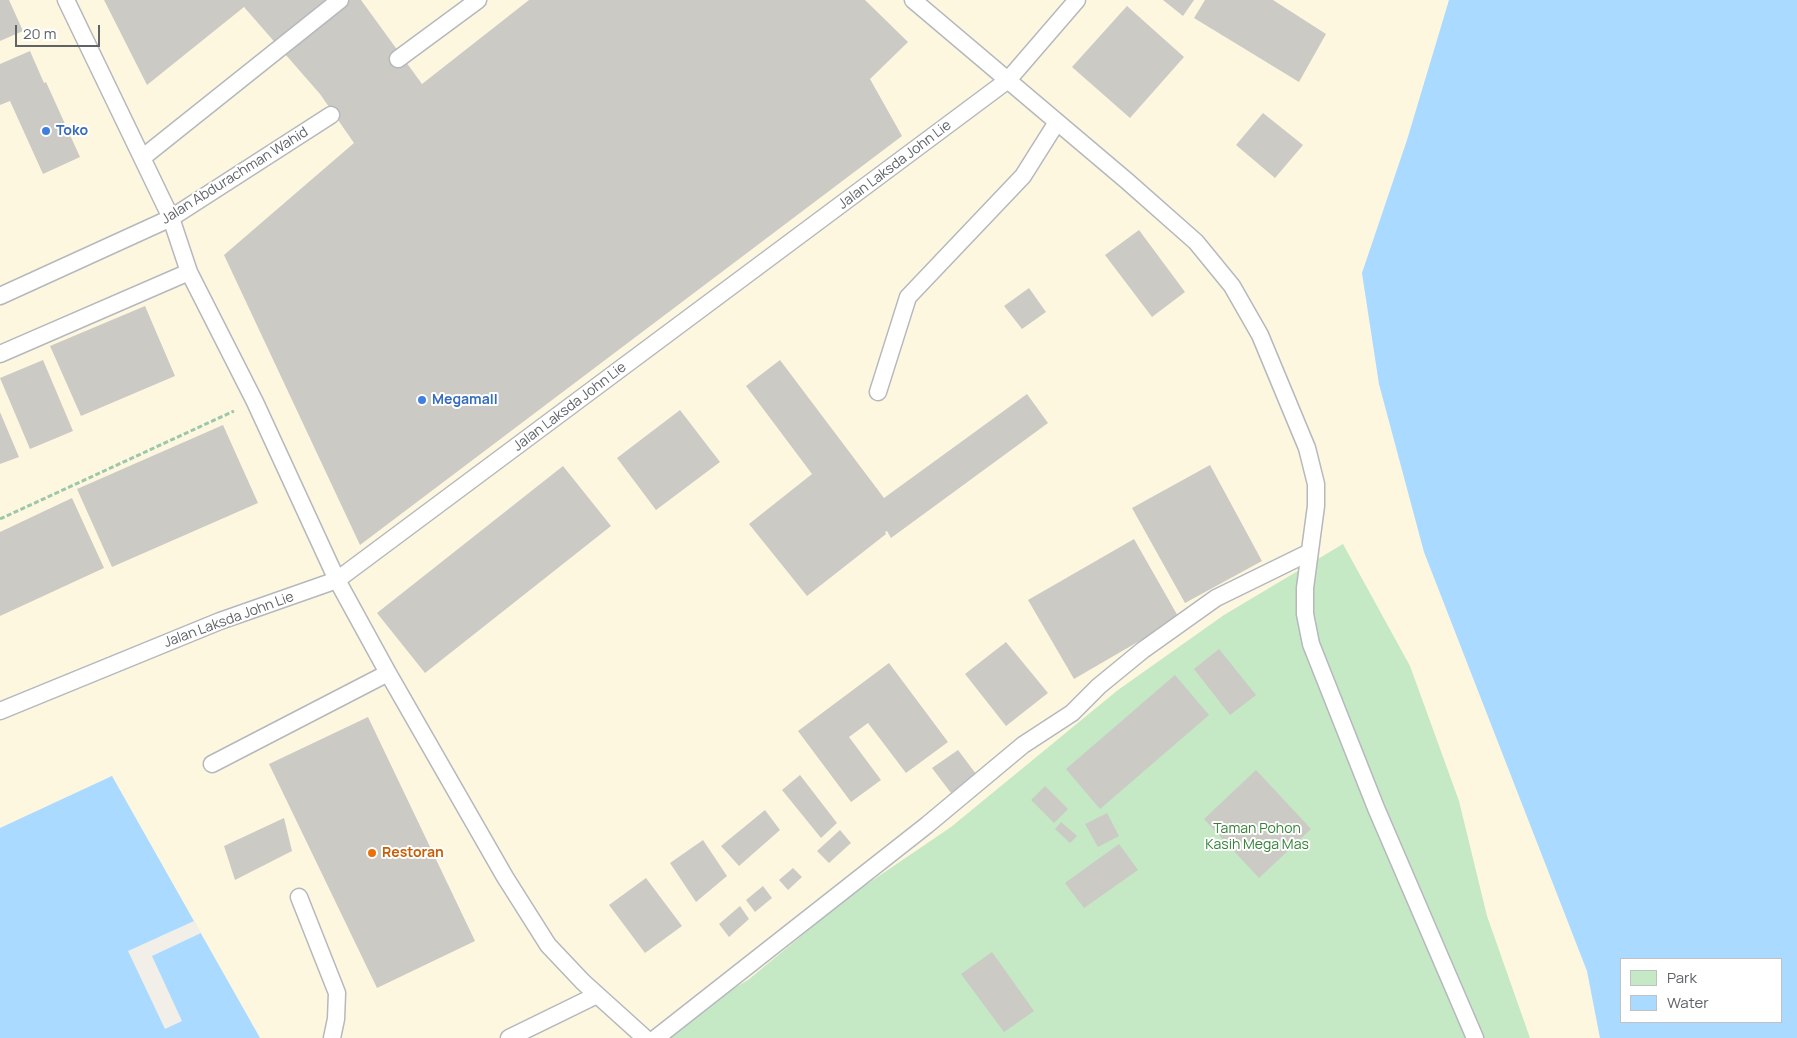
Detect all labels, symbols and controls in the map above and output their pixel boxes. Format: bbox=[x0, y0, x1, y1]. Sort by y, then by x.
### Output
scale bar bbox=[18, 15, 102, 47]
text: 20 m bbox=[23, 23, 56, 44]
street label: Jalan Laksda John Lie bbox=[835, 117, 955, 213]
place label: Toko bbox=[56, 123, 88, 139]
street label: Jalan Abdurachman Wahid bbox=[159, 124, 311, 228]
marker: Toko bbox=[40, 125, 52, 137]
street label: Jalan Laksda John Lie bbox=[510, 359, 630, 455]
place label: Megamall bbox=[432, 392, 498, 408]
marker: Megamall bbox=[416, 394, 428, 406]
street label: Jalan Laksda John Lie bbox=[162, 589, 296, 651]
park label: Taman Pohon Kasih Mega Mas bbox=[1205, 821, 1309, 854]
place label: Restoran bbox=[382, 845, 444, 861]
marker: Restoran bbox=[366, 847, 378, 859]
legend bbox=[1620, 958, 1782, 1023]
text: Park bbox=[1667, 967, 1697, 988]
text: Water bbox=[1667, 992, 1709, 1013]

